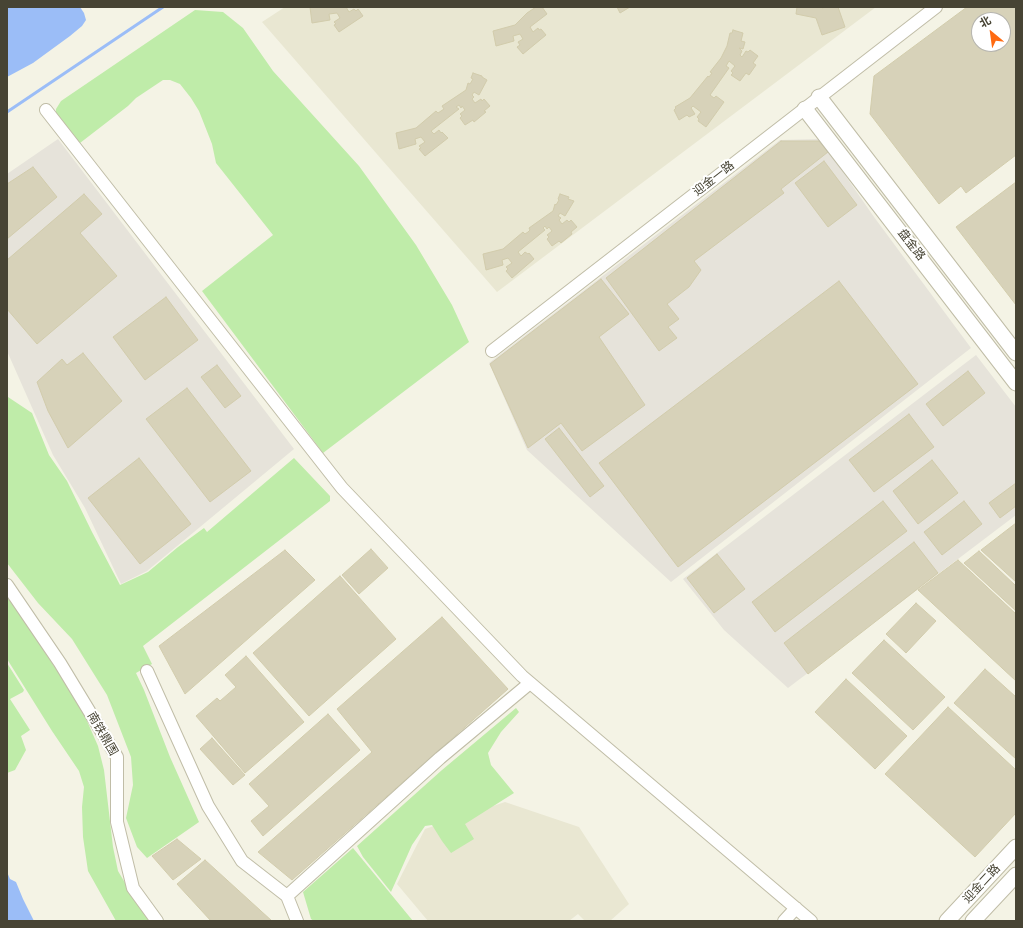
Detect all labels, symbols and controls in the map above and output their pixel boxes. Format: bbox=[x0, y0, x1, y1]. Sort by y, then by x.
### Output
north arrow bbox=[971, 12, 1011, 52]
text: 北 bbox=[977, 14, 993, 30]
street label: 迎金一路 bbox=[691, 159, 737, 199]
street label: 盘金路 bbox=[894, 226, 928, 264]
street label: 南铁鼎围 bbox=[84, 710, 120, 758]
street label: 迎金二路 bbox=[960, 862, 1004, 906]

